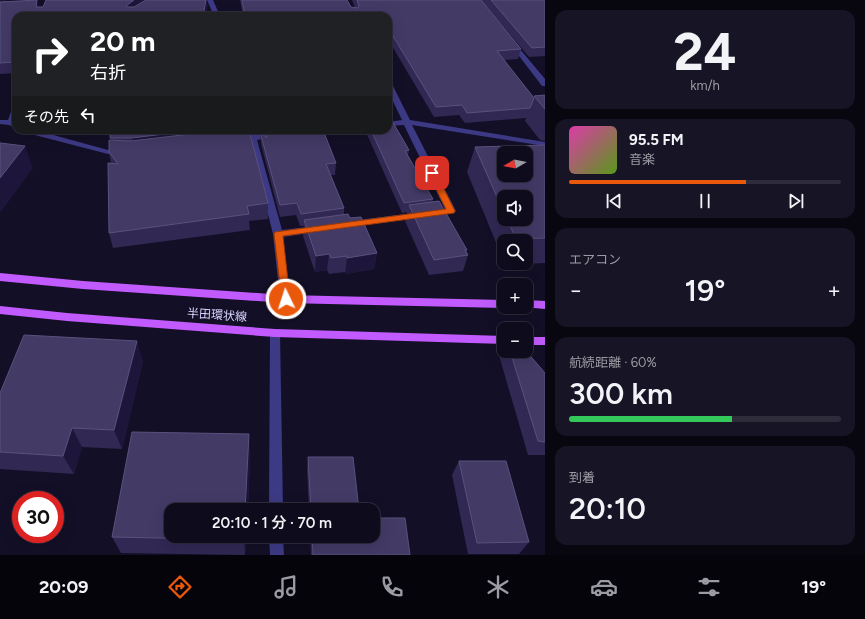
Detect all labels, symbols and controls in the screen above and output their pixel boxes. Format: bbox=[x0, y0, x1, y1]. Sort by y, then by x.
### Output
text: 24 bbox=[673, 21, 737, 83]
text: 20 m bbox=[90, 24, 155, 58]
icon: right bbox=[24, 28, 76, 80]
text: 右折 bbox=[90, 62, 126, 84]
text: km/h bbox=[690, 78, 720, 93]
icon: left bbox=[77, 104, 99, 126]
text: その先 bbox=[24, 108, 69, 126]
text: 95.5 FM bbox=[629, 131, 684, 149]
north arrow bbox=[497, 146, 533, 182]
map controls bbox=[497, 146, 533, 358]
text: 音楽 bbox=[629, 152, 655, 167]
pin bbox=[415, 156, 449, 190]
icon: arrive bbox=[421, 162, 443, 184]
button: sound bbox=[497, 190, 533, 226]
icon: previous bbox=[603, 190, 625, 212]
icon: pause bbox=[694, 190, 716, 212]
icon: next bbox=[785, 190, 807, 212]
button: search bbox=[497, 234, 533, 270]
text: エアコン bbox=[569, 252, 621, 267]
text: 19° bbox=[684, 272, 726, 309]
text: − bbox=[569, 277, 583, 304]
text: + bbox=[827, 277, 841, 304]
position arrow bbox=[265, 278, 307, 320]
button: + bbox=[497, 278, 533, 314]
street label: 半田環状線 bbox=[187, 306, 247, 324]
button: − bbox=[497, 322, 533, 358]
text: 航続距離 · 60% bbox=[569, 355, 657, 370]
text: 300 km bbox=[569, 375, 673, 412]
text: 到着 bbox=[569, 470, 595, 485]
text: 20:10 bbox=[569, 490, 646, 527]
speed limit sign: 30 bbox=[12, 491, 64, 543]
text: 20:10 · 1 分 · 70 m bbox=[212, 514, 332, 532]
icon: directions bbox=[166, 573, 194, 601]
icon: music bbox=[272, 573, 300, 601]
icon: phone bbox=[378, 573, 406, 601]
icon: climate bbox=[484, 573, 512, 601]
icon: car bbox=[590, 573, 618, 601]
icon: filters bbox=[695, 573, 723, 601]
text: 20:09 bbox=[39, 576, 89, 598]
text: 19° bbox=[801, 576, 826, 598]

